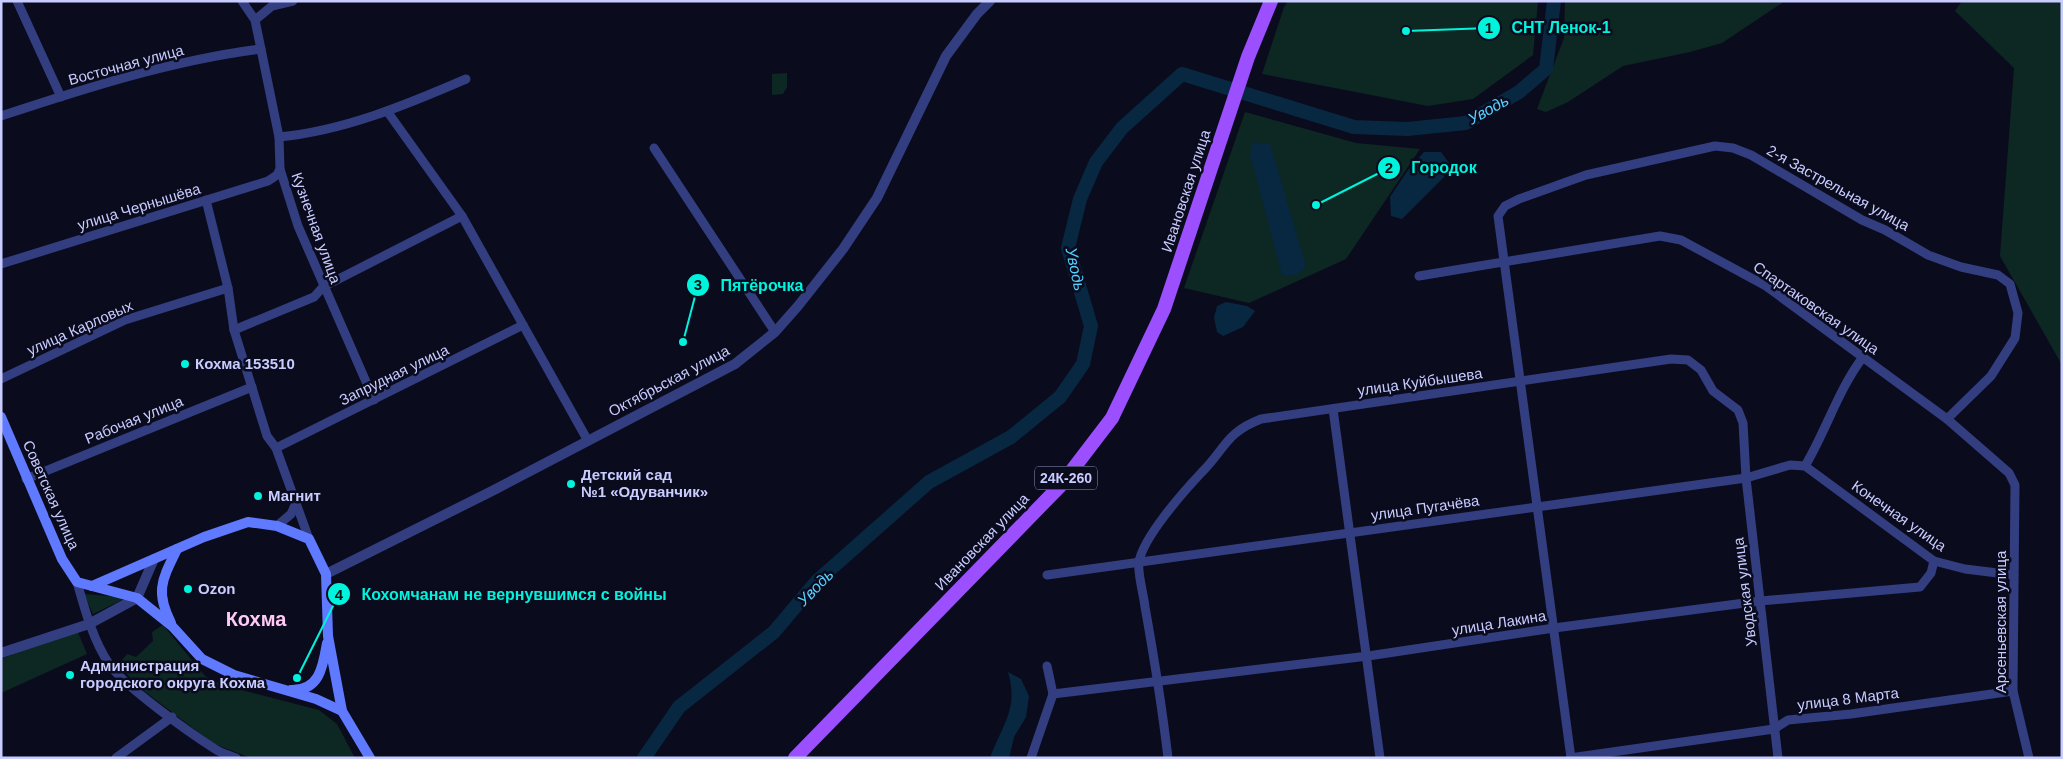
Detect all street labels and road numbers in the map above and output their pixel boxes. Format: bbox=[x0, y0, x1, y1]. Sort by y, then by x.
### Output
street label: Восточная улица bbox=[66, 41, 186, 88]
street label: Ивановская улица bbox=[1158, 127, 1214, 254]
street label: 2-я Застрельная улица bbox=[1764, 141, 1913, 234]
street label: Кузнечная улица bbox=[288, 170, 345, 286]
street label: улица Чернышёва bbox=[75, 180, 203, 233]
street label: Спартаковская улица bbox=[1750, 258, 1883, 358]
street label: улица Карловых bbox=[24, 296, 136, 358]
street label: Запрудная улица bbox=[336, 340, 452, 408]
street label: Октябрьская улица bbox=[605, 341, 733, 420]
street label: улица Куйбышева bbox=[1356, 364, 1484, 399]
street label: Рабочая улица bbox=[82, 392, 186, 447]
street label: Советская улица bbox=[20, 438, 83, 553]
road number: 24К-260 bbox=[1035, 466, 1097, 489]
street label: Конечная улица bbox=[1849, 477, 1950, 555]
street label: Ивановская улица bbox=[931, 489, 1033, 593]
street label: улица Пугачёва bbox=[1370, 491, 1481, 524]
street label: Уводская улица bbox=[1729, 536, 1760, 647]
street label: Арсеньевская улица bbox=[1992, 550, 2009, 693]
street label: улица Лакина bbox=[1451, 607, 1548, 638]
street label: улица 8 Марта bbox=[1796, 684, 1900, 713]

